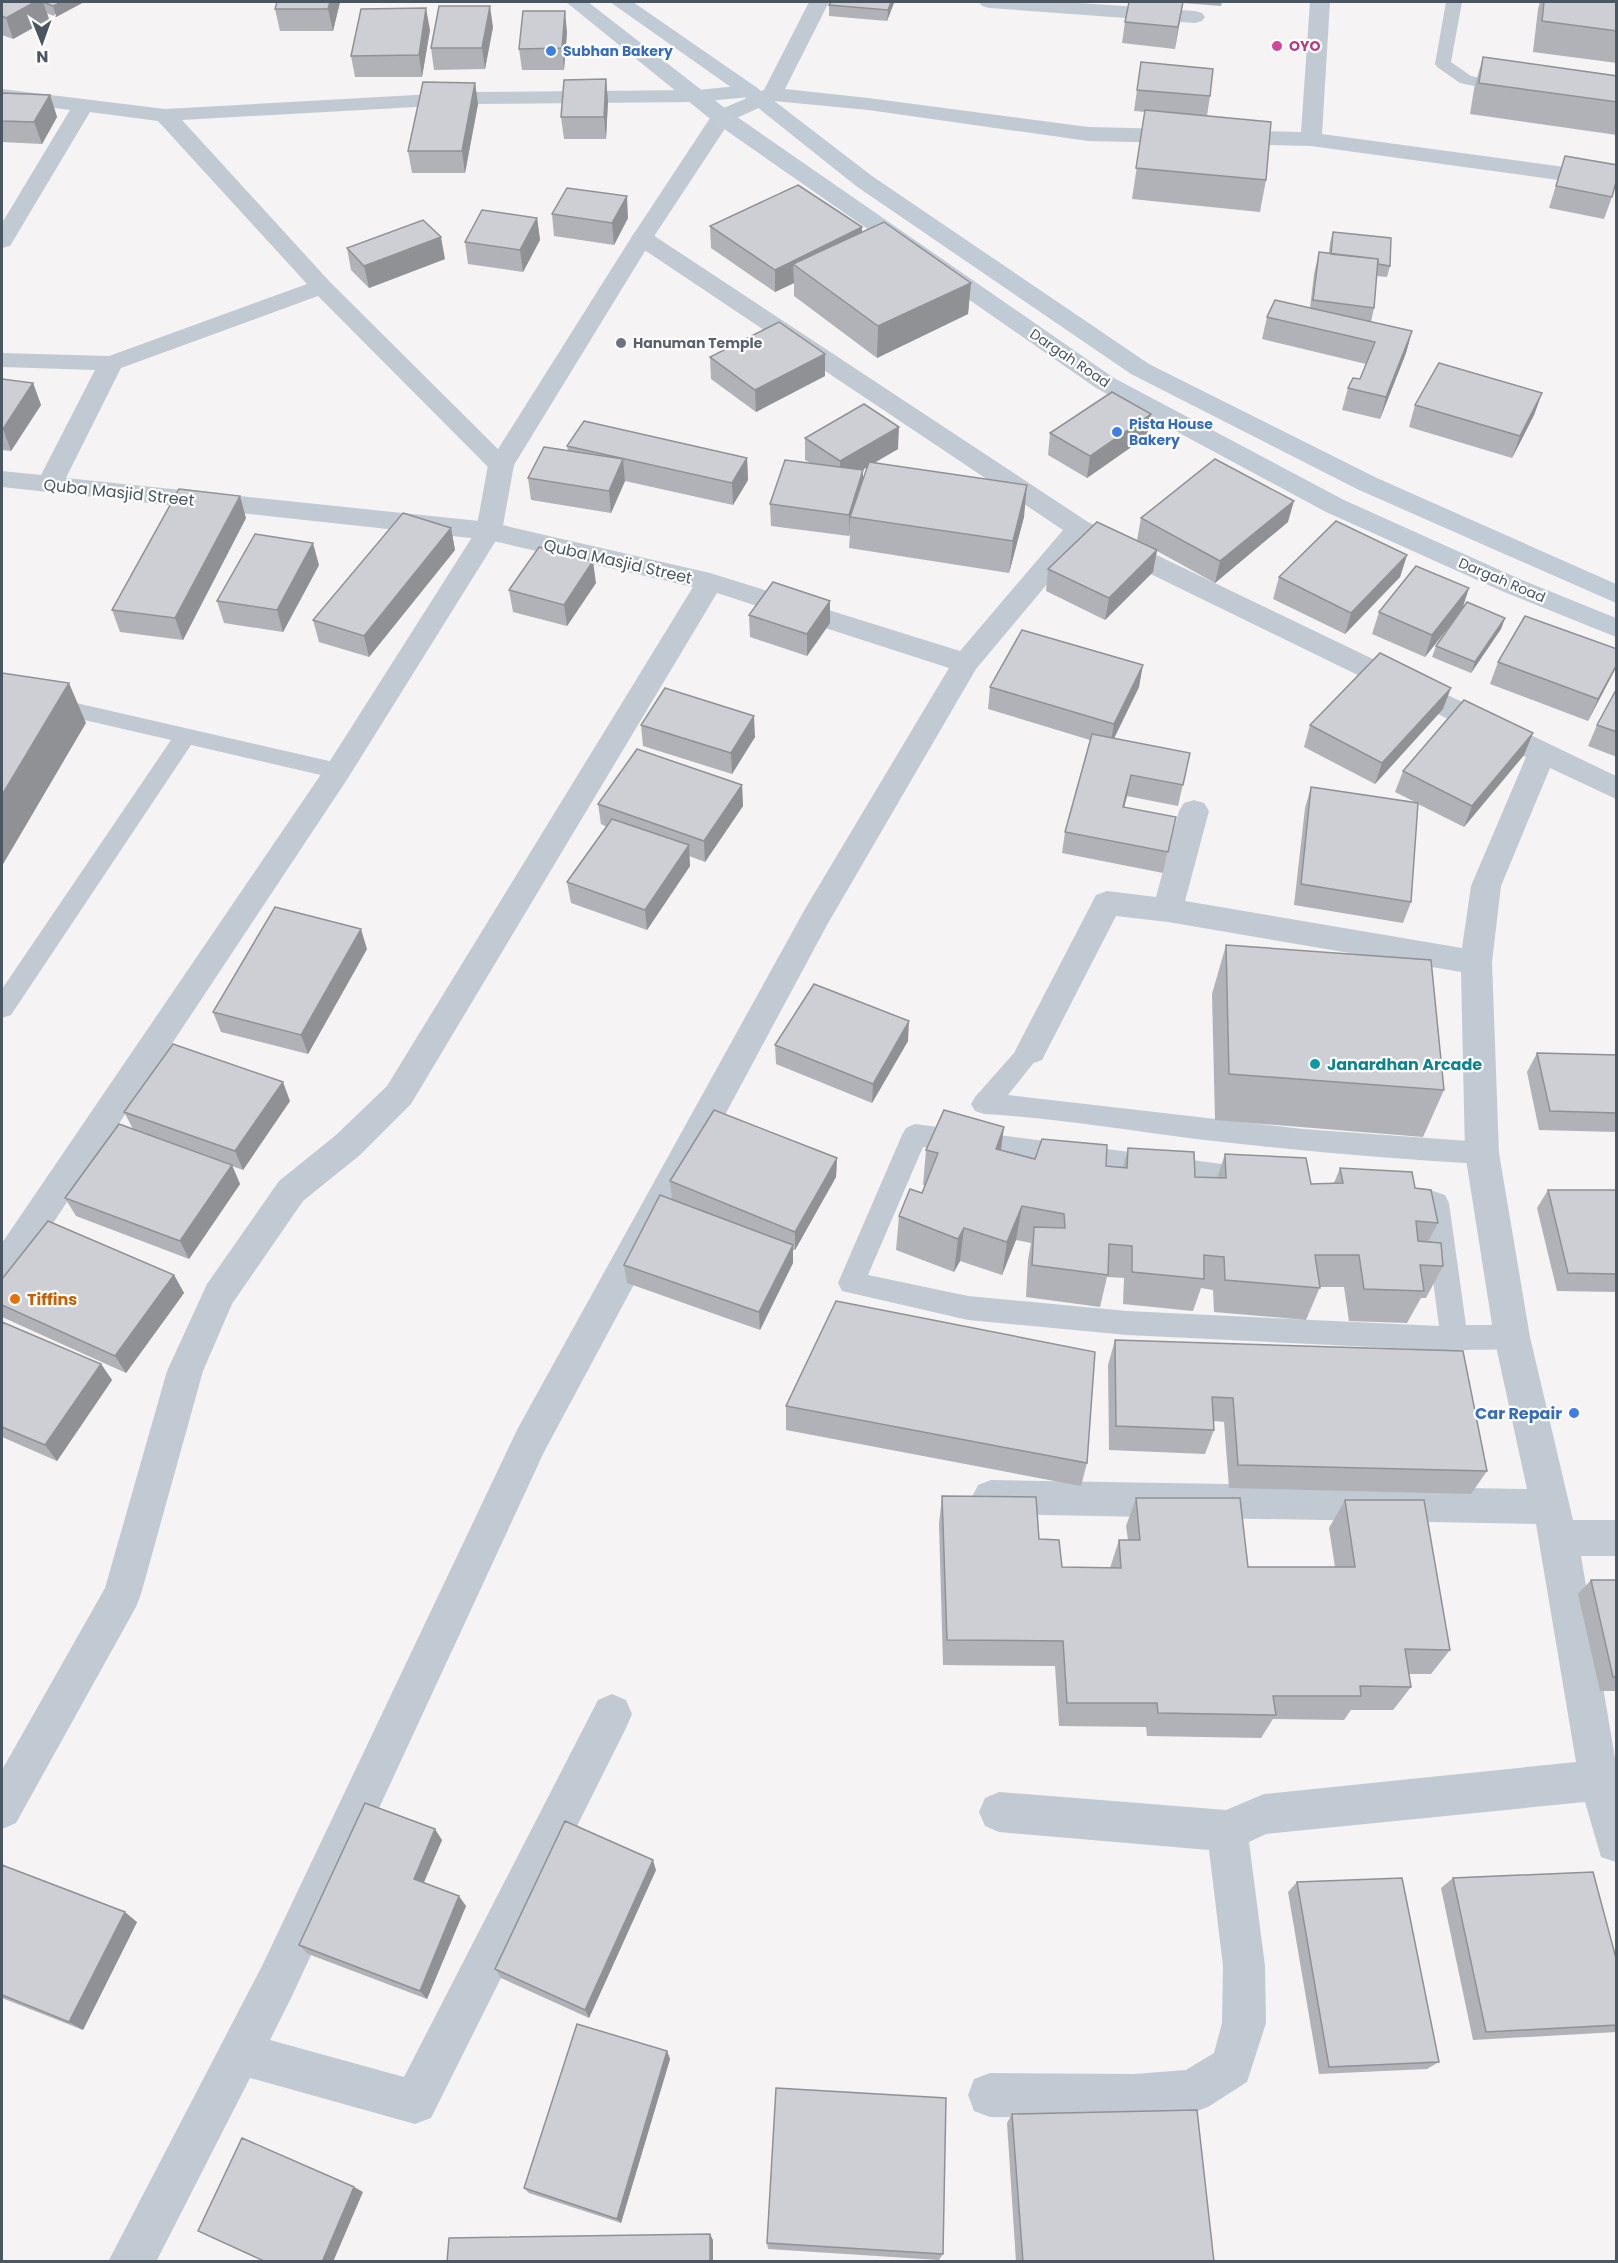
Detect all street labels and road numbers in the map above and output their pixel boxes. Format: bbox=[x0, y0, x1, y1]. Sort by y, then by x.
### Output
street label: Dargah Road bbox=[1026, 324, 1114, 392]
street label: Quba Masjid Street bbox=[42, 473, 196, 512]
street label: Quba Masjid Street bbox=[541, 533, 694, 590]
street label: Dargah Road bbox=[1455, 553, 1549, 607]

